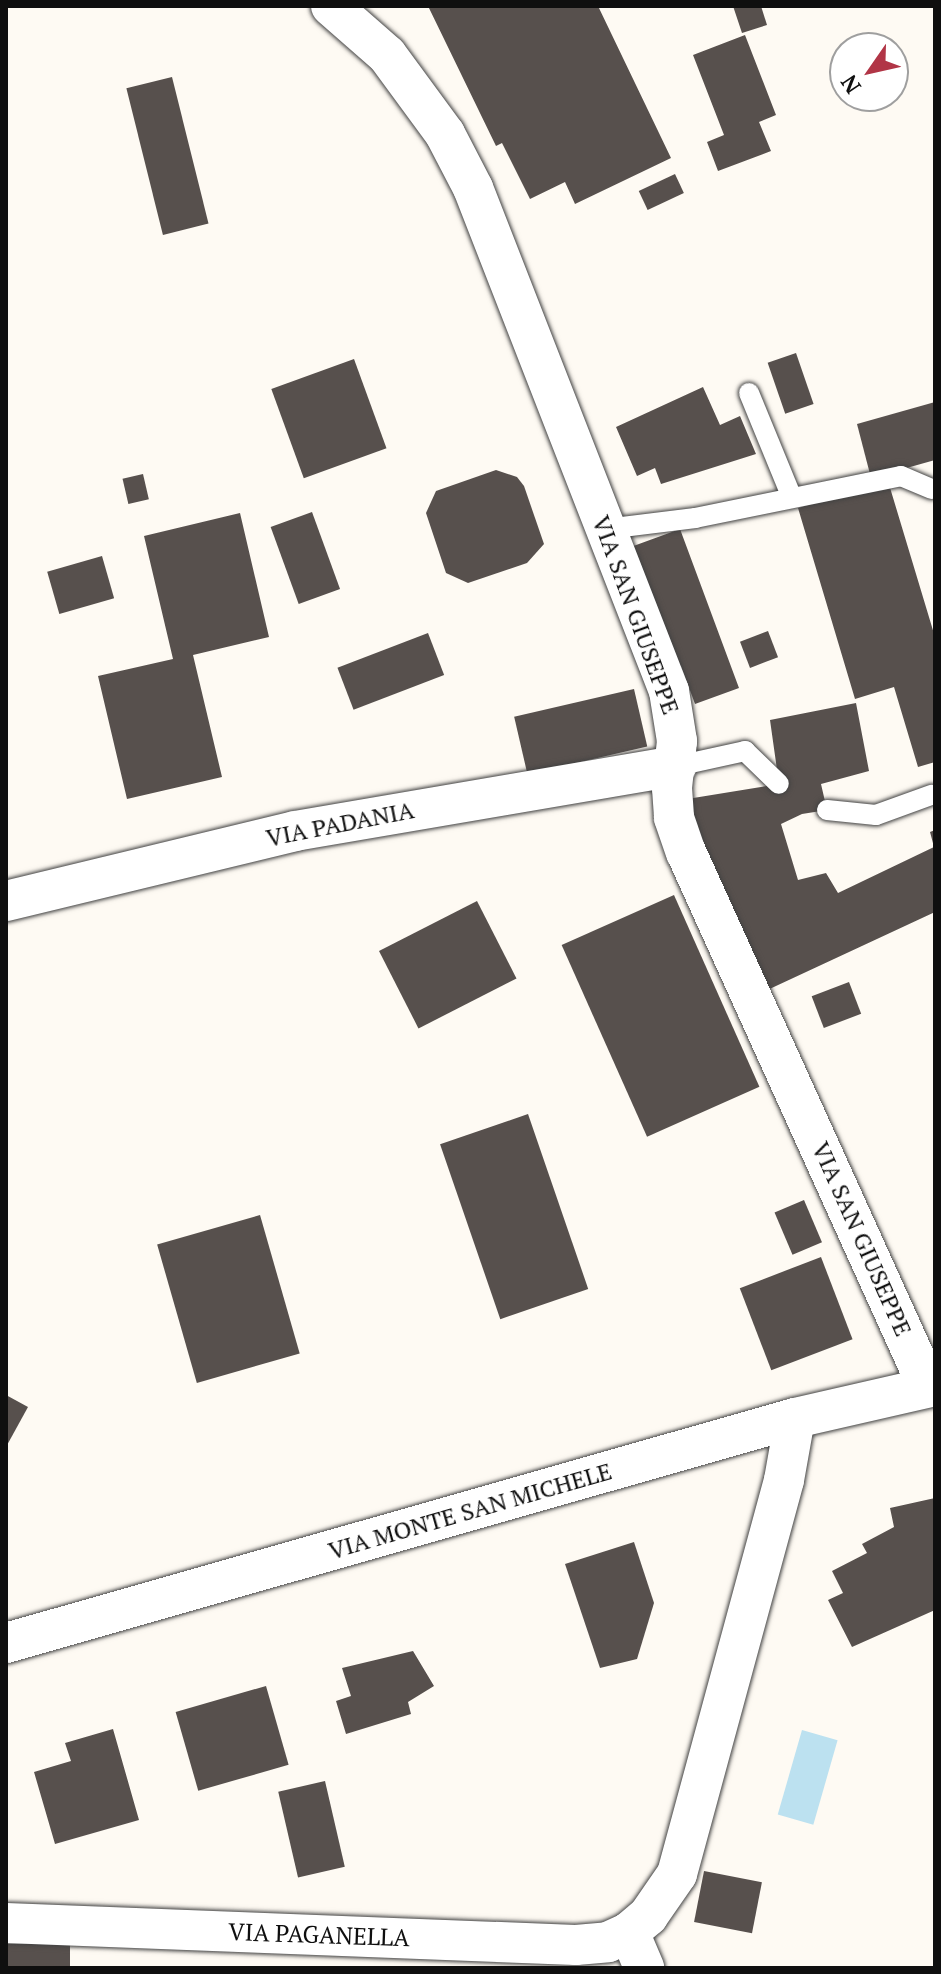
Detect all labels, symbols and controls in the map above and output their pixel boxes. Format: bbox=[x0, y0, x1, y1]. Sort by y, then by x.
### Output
north arrow bbox=[829, 32, 909, 112]
text: N bbox=[834, 70, 867, 100]
street label: VIA SAN GIUSEPPE bbox=[587, 511, 685, 719]
street label: VIA PADANIA bbox=[263, 796, 417, 852]
street label: VIA SAN GIUSEPPE bbox=[806, 1137, 918, 1341]
street label: VIA MONTE SAN MICHELE bbox=[325, 1457, 615, 1565]
street label: VIA PAGANELLA bbox=[228, 1917, 410, 1953]

